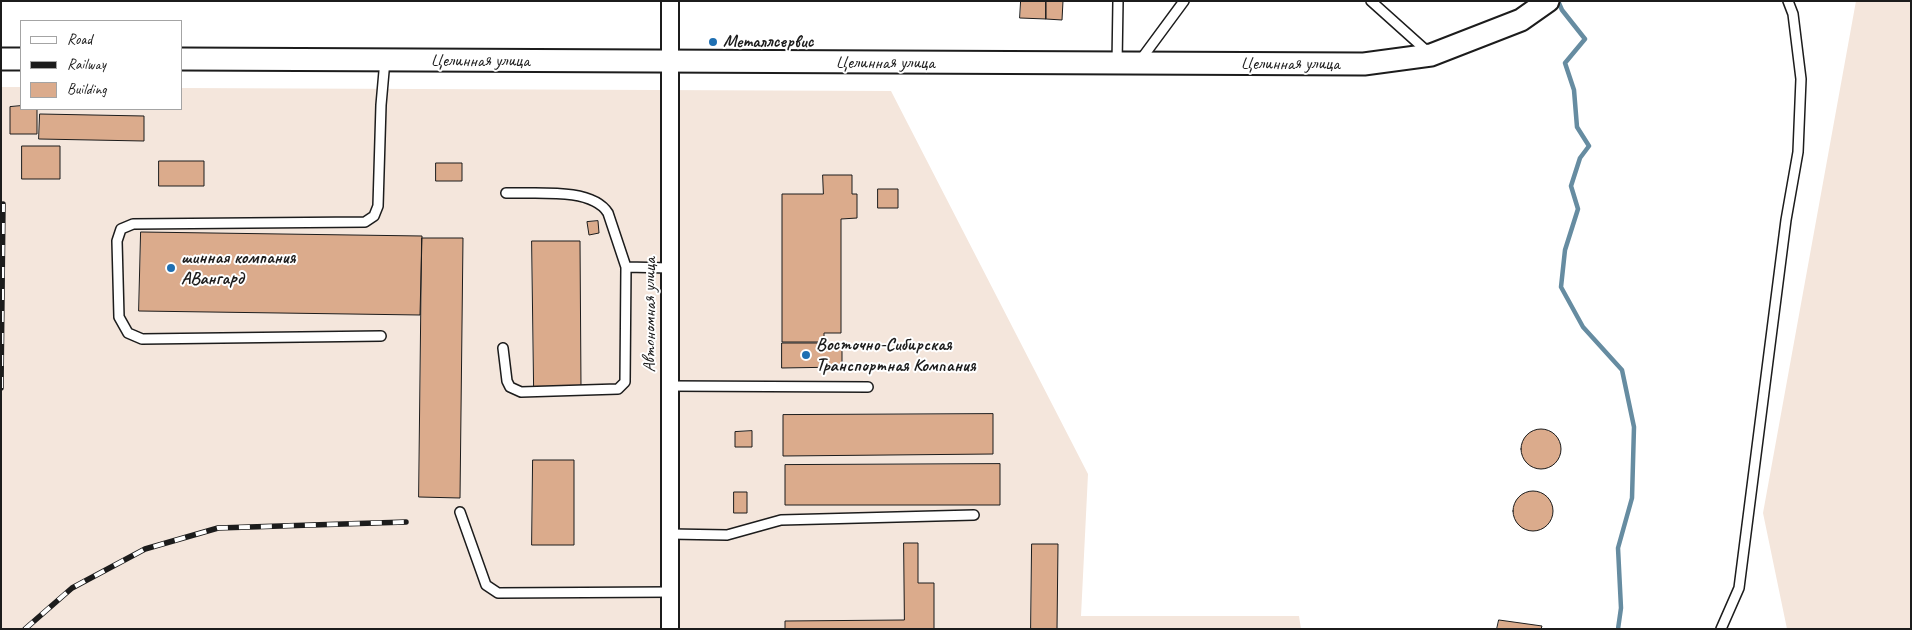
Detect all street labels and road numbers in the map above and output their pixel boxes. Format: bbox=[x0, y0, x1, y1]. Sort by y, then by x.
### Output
street label: Целинная улица bbox=[430, 50, 530, 72]
street label: Целинная улица bbox=[835, 52, 935, 74]
street label: Целинная улица bbox=[1240, 53, 1340, 75]
street label: Автономная улица bbox=[639, 257, 661, 373]

